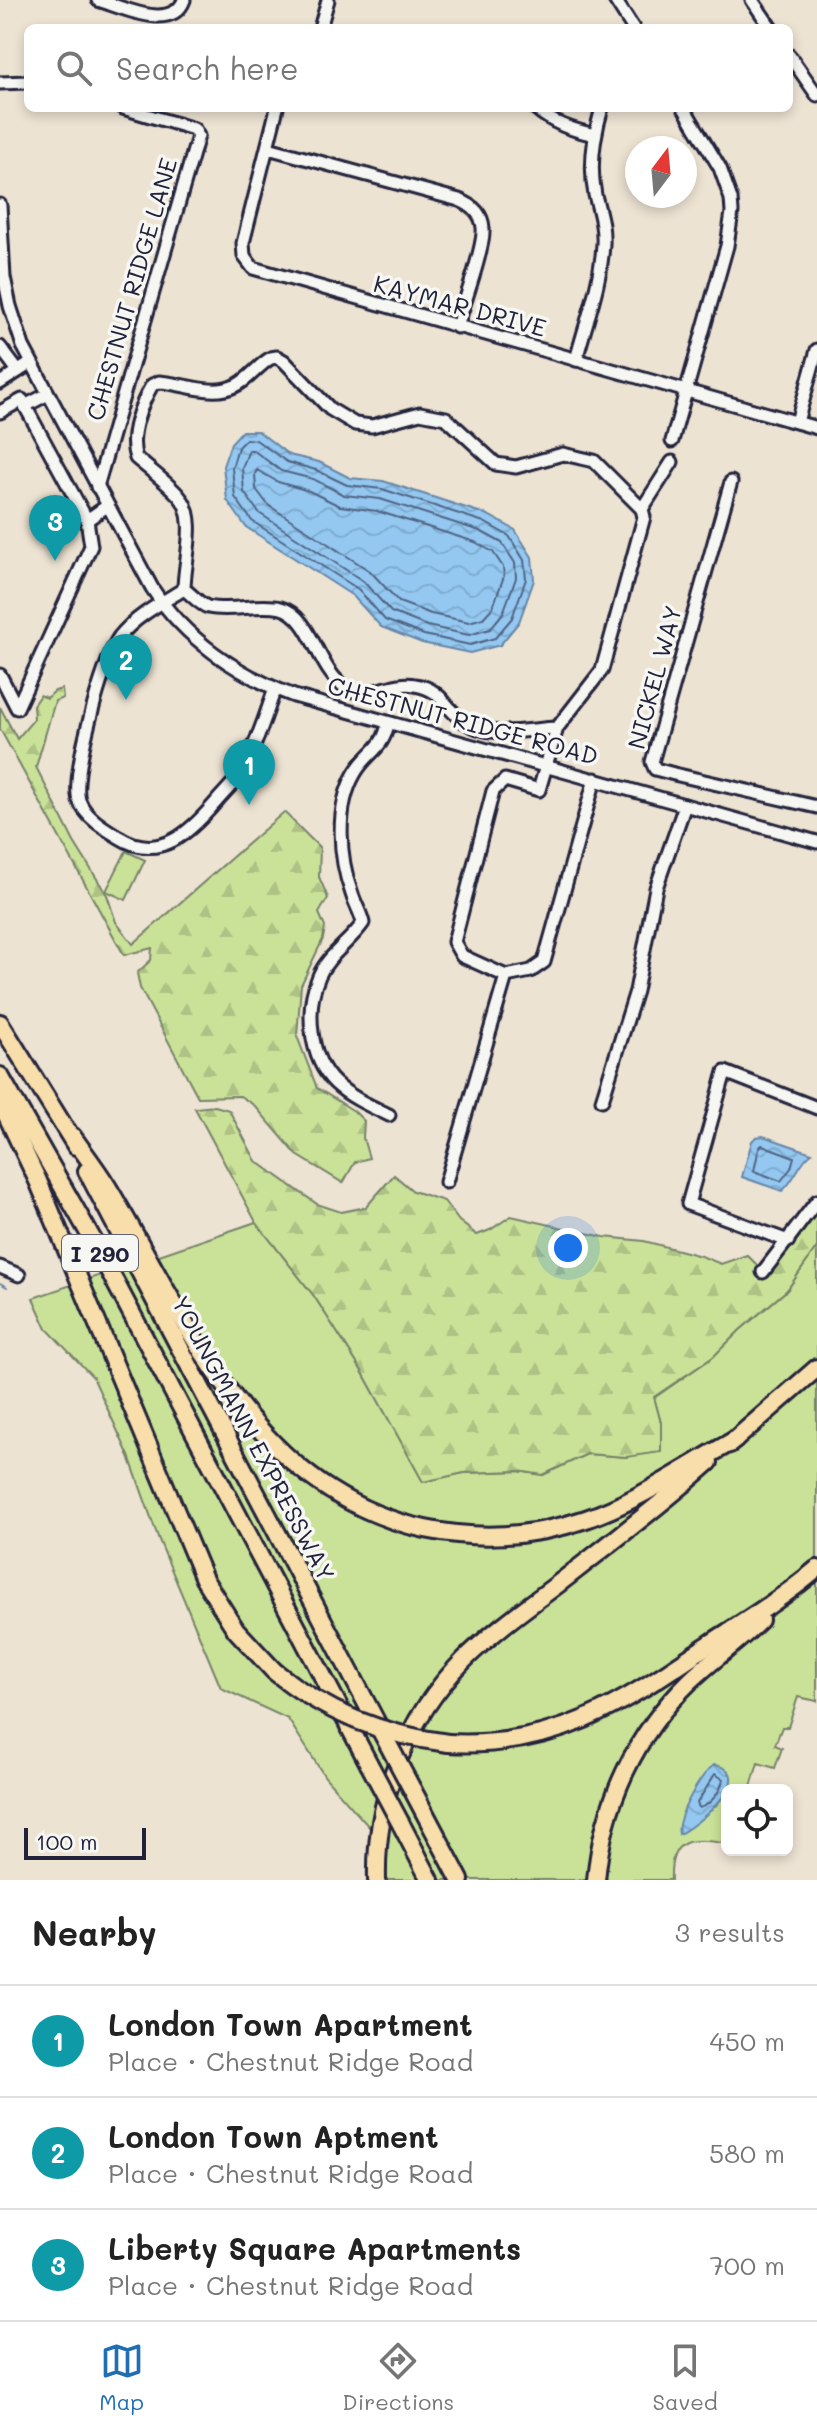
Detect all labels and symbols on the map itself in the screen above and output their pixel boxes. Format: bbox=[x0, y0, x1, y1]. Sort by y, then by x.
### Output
north arrow bbox=[625, 136, 697, 208]
street label: CHESTNUT RIDGE LANE bbox=[79, 154, 183, 424]
street label: KAYMAR DRIVE bbox=[370, 267, 550, 343]
pin: 3 bbox=[29, 495, 81, 561]
street label: NICKEL WAY bbox=[620, 602, 688, 752]
pin: 2 bbox=[100, 634, 152, 700]
street label: CHESTNUT RIDGE ROAD bbox=[324, 669, 602, 771]
pin: 1 bbox=[223, 739, 275, 805]
your location bbox=[548, 1228, 588, 1268]
road number: I 290 bbox=[62, 1235, 138, 1271]
street label: YOUNGMANN EXPRESSWAY bbox=[165, 1290, 343, 1586]
scale bar bbox=[24, 1824, 146, 1860]

